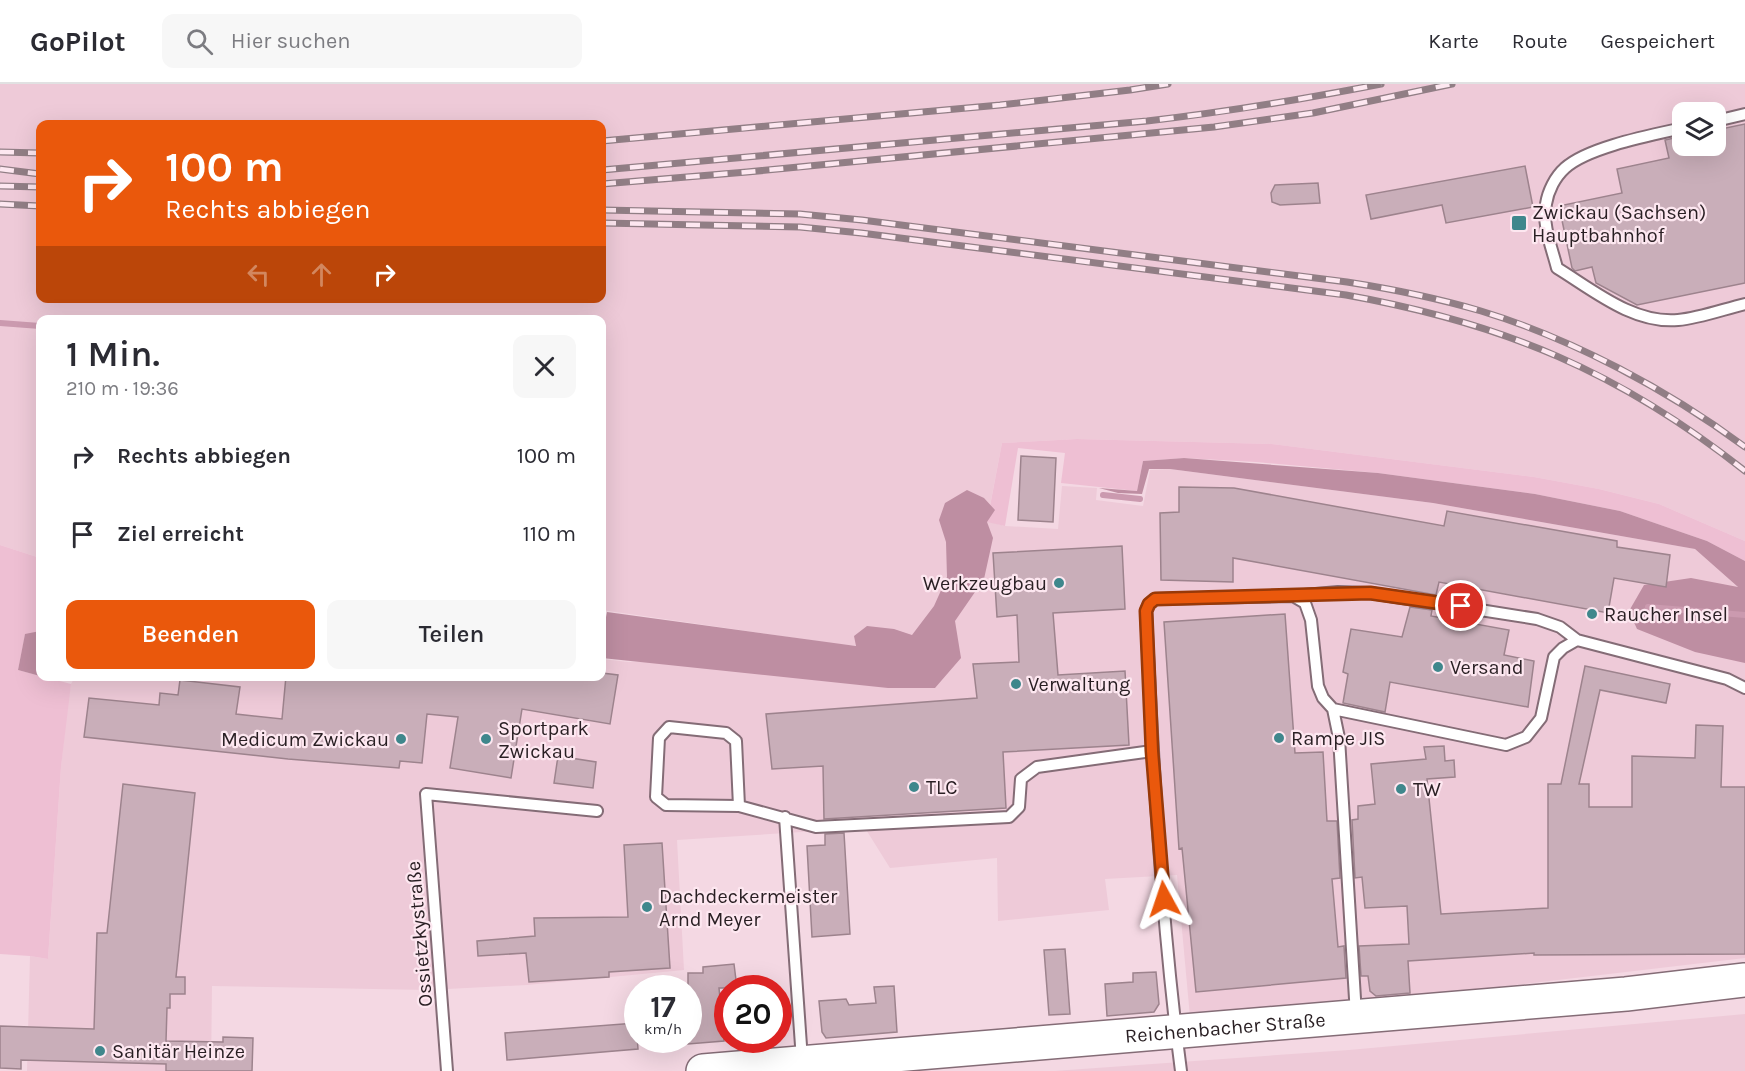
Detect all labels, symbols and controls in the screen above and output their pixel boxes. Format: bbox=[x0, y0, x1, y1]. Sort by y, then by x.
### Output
search box bbox=[162, 14, 582, 68]
text: GoPilot bbox=[30, 25, 126, 58]
icon: search bbox=[183, 25, 216, 58]
text: Hier suchen bbox=[231, 28, 351, 54]
text: Karte bbox=[1428, 29, 1479, 53]
text: Route bbox=[1512, 29, 1568, 53]
text: Gespeichert bbox=[1601, 29, 1715, 53]
map controls bbox=[1672, 102, 1726, 156]
button: layers bbox=[1672, 102, 1726, 156]
text: 100 m bbox=[165, 142, 284, 192]
icon: right bbox=[66, 144, 144, 222]
text: Rechts abbiegen bbox=[165, 193, 371, 225]
place label: Zwickau (Sachsen) Hauptbahnhof bbox=[1532, 201, 1706, 247]
marker: Zwickau (Sachsen) Hauptbahnhof bbox=[1510, 214, 1528, 232]
icon: left bbox=[242, 258, 275, 291]
icon: ahead bbox=[305, 258, 338, 291]
icon: right bbox=[368, 258, 401, 291]
text: 1 Min. bbox=[66, 333, 160, 375]
button: close bbox=[513, 335, 576, 398]
text: 210 m · 19:36 bbox=[66, 377, 179, 400]
icon: right bbox=[66, 440, 99, 473]
text: Rechts abbiegen bbox=[117, 443, 291, 469]
text: 100 m bbox=[517, 443, 576, 469]
icon: arrive bbox=[66, 518, 99, 551]
text: Ziel erreicht bbox=[117, 521, 244, 547]
text: 110 m bbox=[523, 521, 576, 547]
place label: Werkzeugbau bbox=[923, 572, 1047, 595]
marker: Werkzeugbau bbox=[1052, 576, 1066, 590]
pin bbox=[1435, 580, 1486, 631]
icon: arrive bbox=[1444, 589, 1477, 622]
button: Beenden bbox=[66, 600, 315, 669]
button: Teilen bbox=[327, 600, 576, 669]
place label: Raucher Insel bbox=[1604, 603, 1728, 626]
marker: Raucher Insel bbox=[1585, 607, 1599, 621]
place label: Versand bbox=[1450, 656, 1524, 679]
marker: Versand bbox=[1431, 660, 1445, 674]
place label: Verwaltung bbox=[1028, 673, 1130, 696]
marker: Verwaltung bbox=[1009, 677, 1023, 691]
place label: Sportpark Zwickau bbox=[498, 717, 589, 763]
place label: Rampe JIS bbox=[1291, 727, 1385, 750]
place label: Medicum Zwickau bbox=[221, 728, 389, 751]
marker: Rampe JIS bbox=[1272, 731, 1286, 745]
marker: Medicum Zwickau bbox=[394, 732, 408, 746]
marker: Sportpark Zwickau bbox=[479, 732, 493, 746]
place label: TLC bbox=[926, 776, 958, 799]
place label: TW bbox=[1413, 778, 1441, 801]
marker: TLC bbox=[907, 780, 921, 794]
marker: TW bbox=[1394, 782, 1408, 796]
street label: Ossietzkystraße bbox=[402, 860, 437, 1008]
position arrow bbox=[1132, 867, 1196, 931]
place label: Dachdeckermeister Arnd Meyer bbox=[659, 885, 838, 931]
marker: Dachdeckermeister Arnd Meyer bbox=[640, 900, 654, 914]
speed limit sign: 20 bbox=[714, 975, 792, 1053]
text: 17 bbox=[650, 989, 676, 1025]
street label: Reichenbacher Straße bbox=[1124, 1008, 1326, 1048]
text: km/h bbox=[644, 1020, 682, 1038]
place label: Sanitär Heinze bbox=[112, 1040, 245, 1063]
marker: Sanitär Heinze bbox=[93, 1044, 107, 1058]

